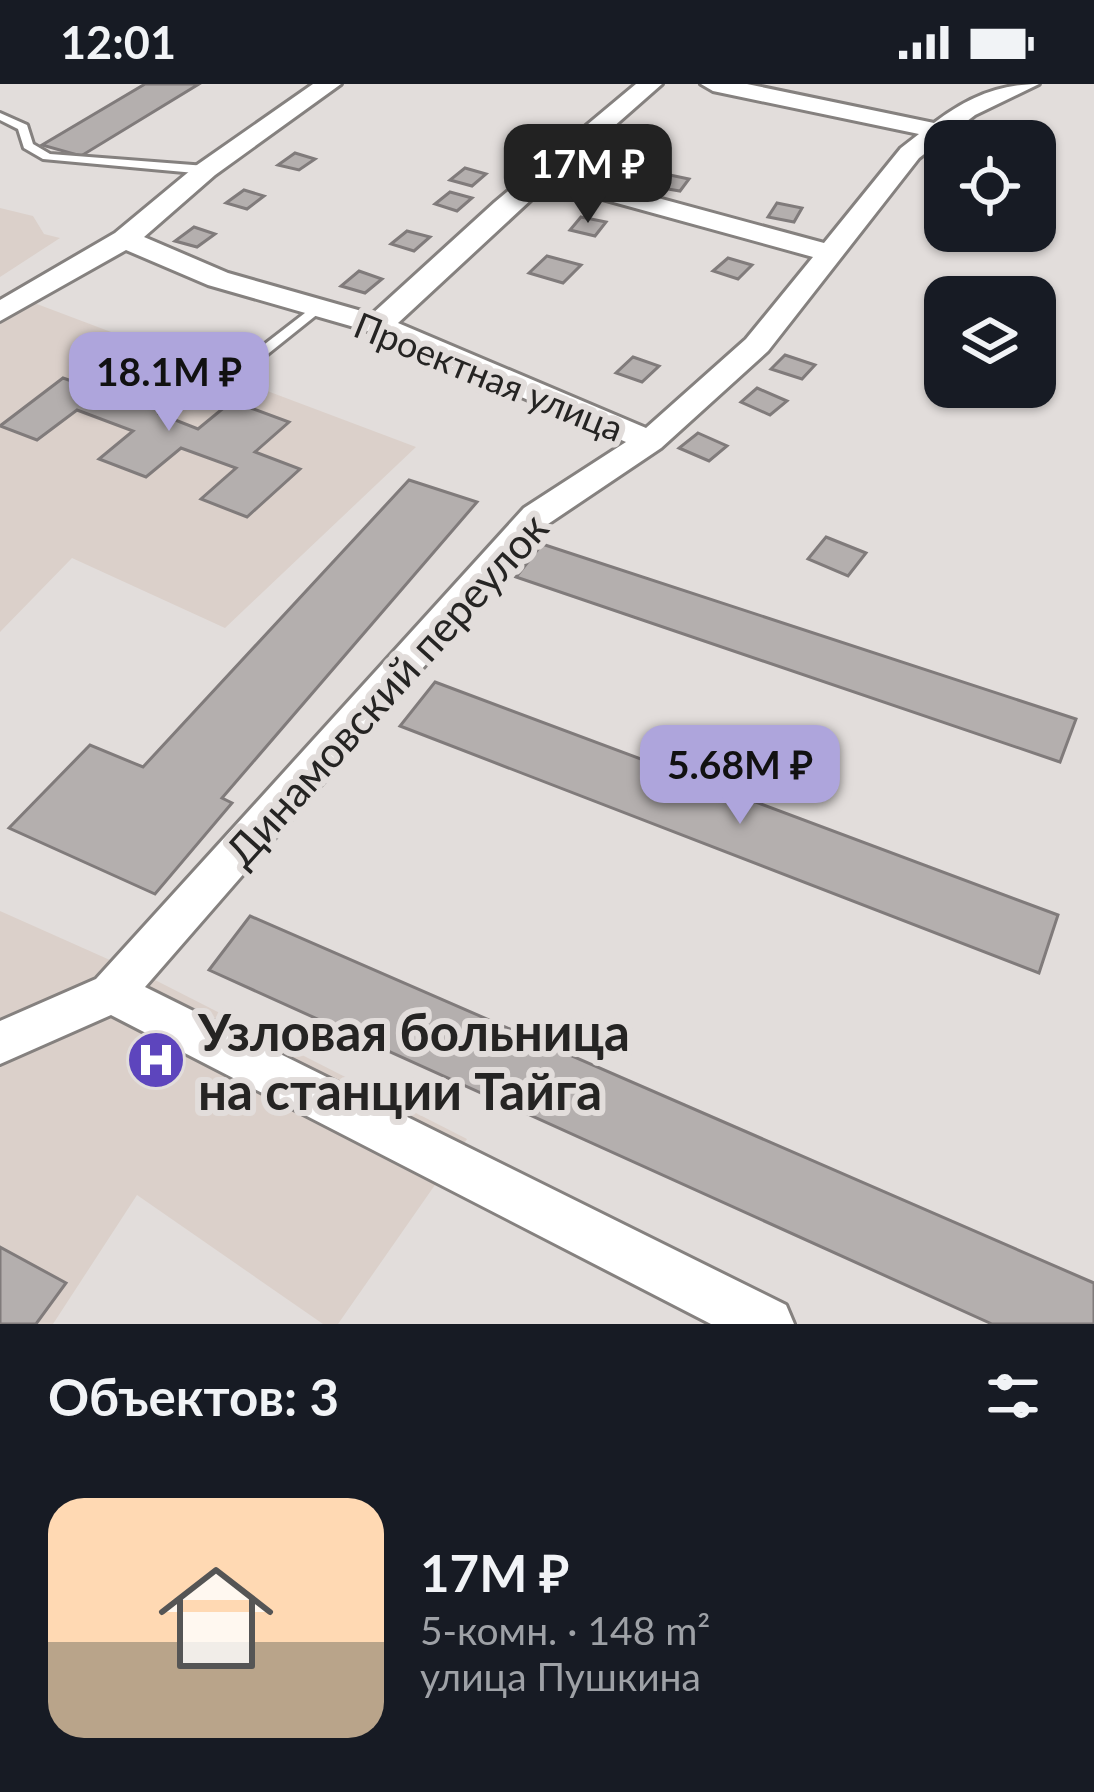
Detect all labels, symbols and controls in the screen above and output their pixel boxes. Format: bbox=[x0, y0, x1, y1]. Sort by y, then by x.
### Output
text: 12:01 bbox=[60, 15, 176, 69]
map controls bbox=[924, 120, 1056, 408]
button: locate bbox=[924, 120, 1056, 252]
pin: 17M ₽ bbox=[504, 124, 672, 226]
text: 17M ₽ bbox=[531, 140, 645, 186]
button: layers bbox=[924, 276, 1056, 408]
street label: Проектная улица bbox=[348, 302, 630, 450]
pin: 18.1M ₽ bbox=[58, 332, 280, 434]
text: 18.1M ₽ bbox=[96, 348, 242, 394]
street label: Динамовский переулок bbox=[214, 502, 558, 876]
pin: 5.68M ₽ bbox=[629, 725, 851, 827]
text: 5.68M ₽ bbox=[667, 741, 813, 787]
place label: Узловая больница на станции Тайга bbox=[197, 1001, 630, 1121]
hospital icon: Узловая больница на станции Тайга bbox=[125, 1029, 187, 1091]
icon: filters bbox=[980, 1363, 1046, 1429]
text: Объектов: 3 bbox=[48, 1366, 339, 1427]
text: 17M ₽ bbox=[420, 1542, 569, 1603]
icon: home bbox=[144, 1546, 288, 1690]
text: 5-комн. · 148 m² bbox=[420, 1607, 710, 1653]
text: улица Пушкина bbox=[420, 1653, 701, 1699]

